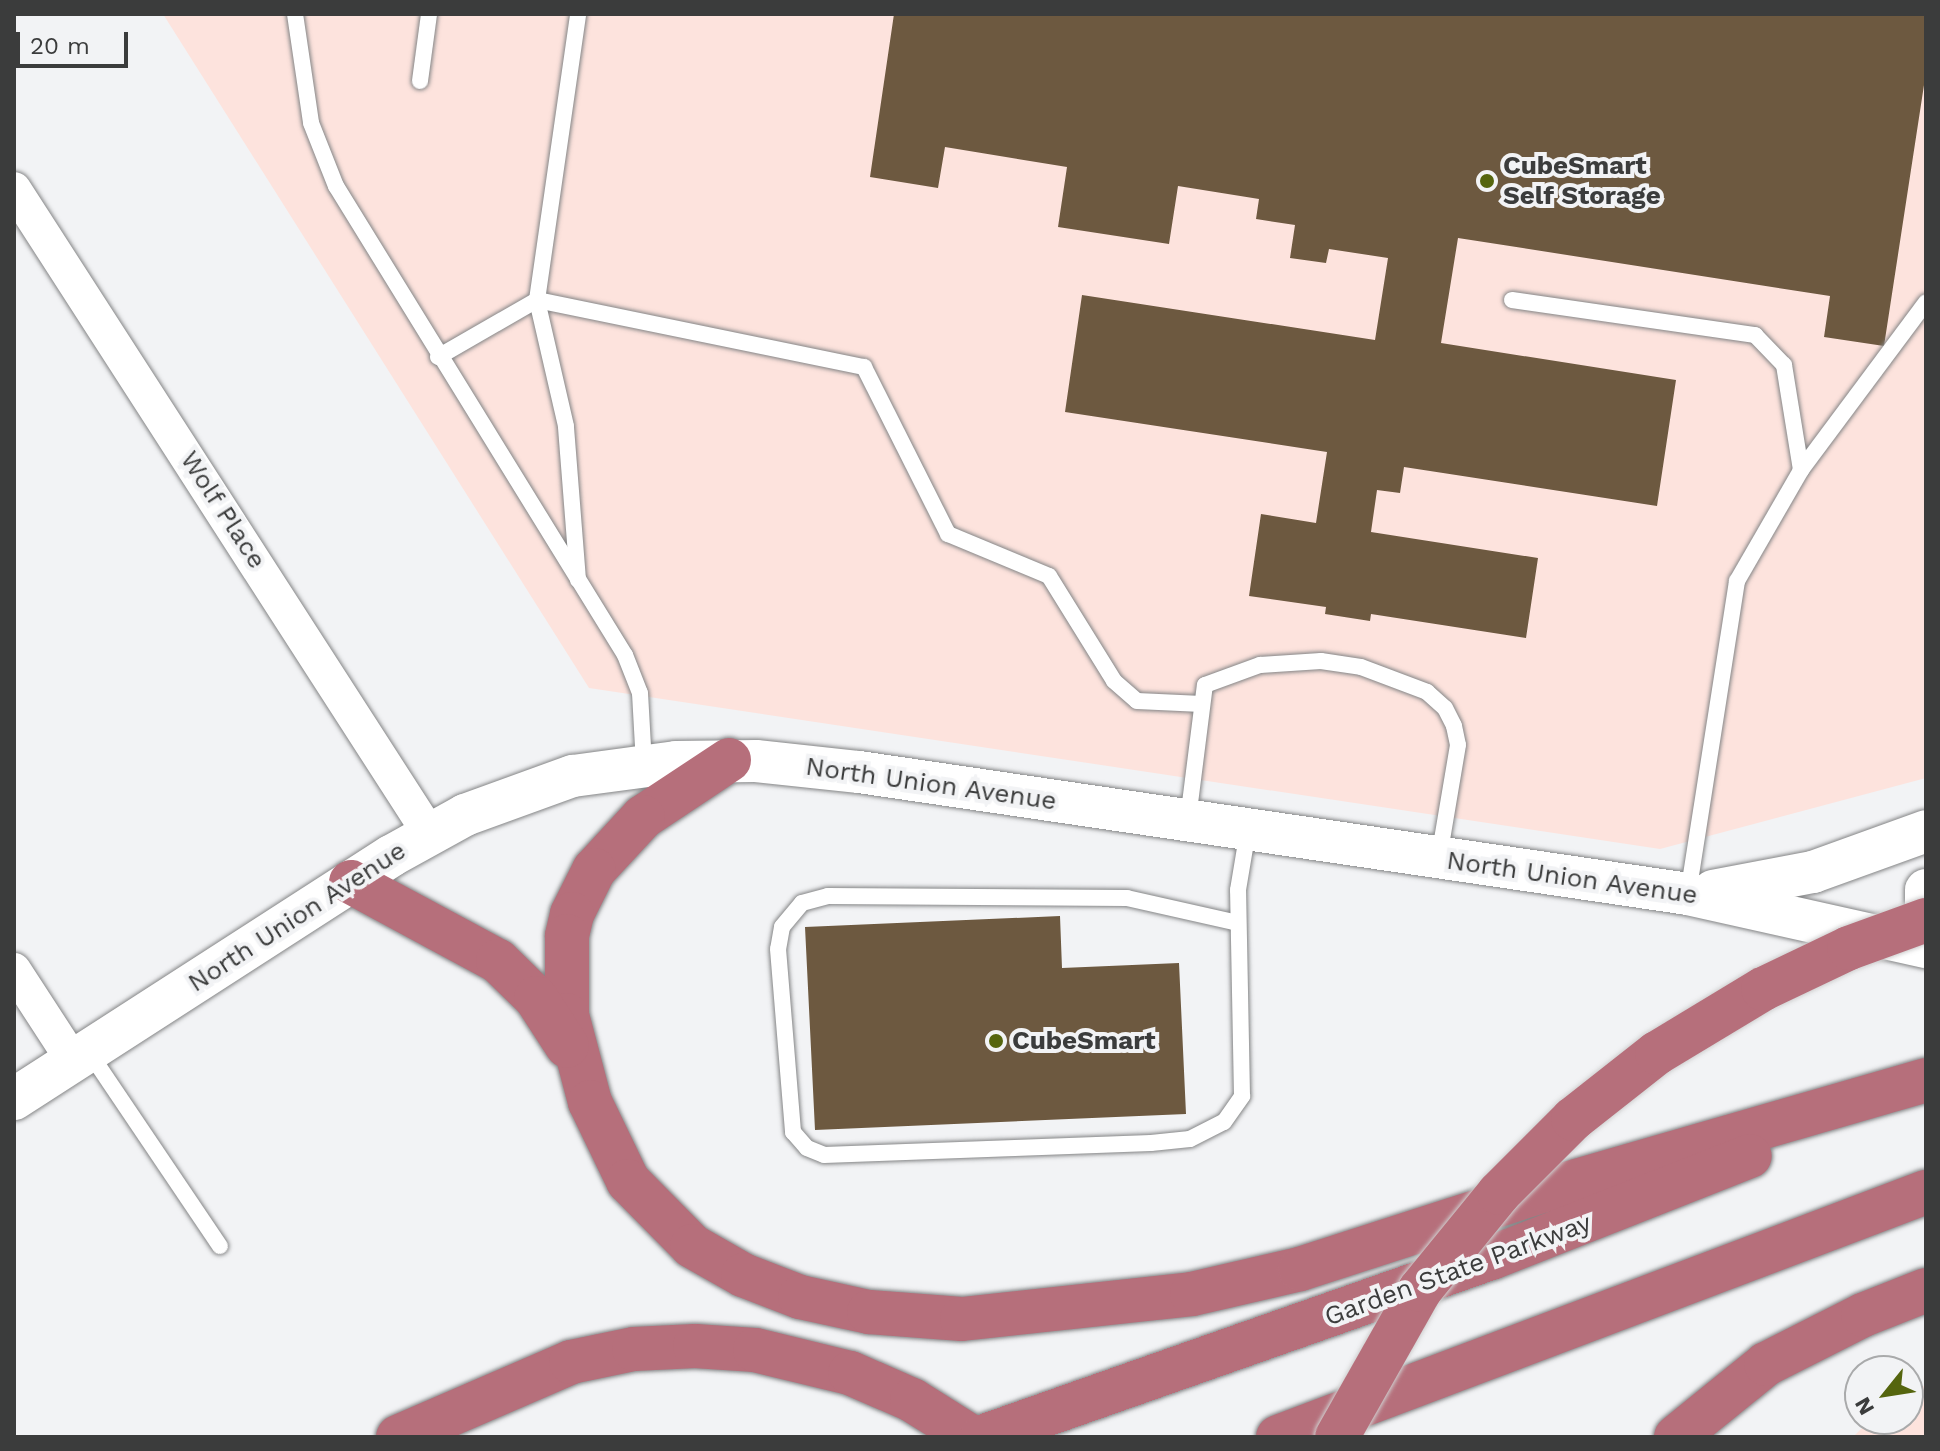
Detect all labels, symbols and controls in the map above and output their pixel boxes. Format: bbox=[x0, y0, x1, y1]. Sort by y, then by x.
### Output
scale bar bbox=[20, 16, 132, 66]
text: 20 m bbox=[30, 32, 90, 60]
place label: CubeSmart Self Storage bbox=[1503, 150, 1661, 212]
marker: CubeSmart Self Storage bbox=[1478, 172, 1496, 190]
street label: Wolf Place bbox=[173, 445, 273, 575]
street label: North Union Avenue bbox=[803, 751, 1059, 817]
street label: North Union Avenue bbox=[182, 835, 412, 999]
street label: North Union Avenue bbox=[1444, 845, 1700, 911]
place label: CubeSmart bbox=[1012, 1025, 1156, 1057]
marker: CubeSmart bbox=[987, 1032, 1005, 1050]
street label: Garden State Parkway bbox=[1321, 1207, 1595, 1333]
north arrow bbox=[1844, 1355, 1924, 1435]
text: N bbox=[1850, 1393, 1879, 1420]

